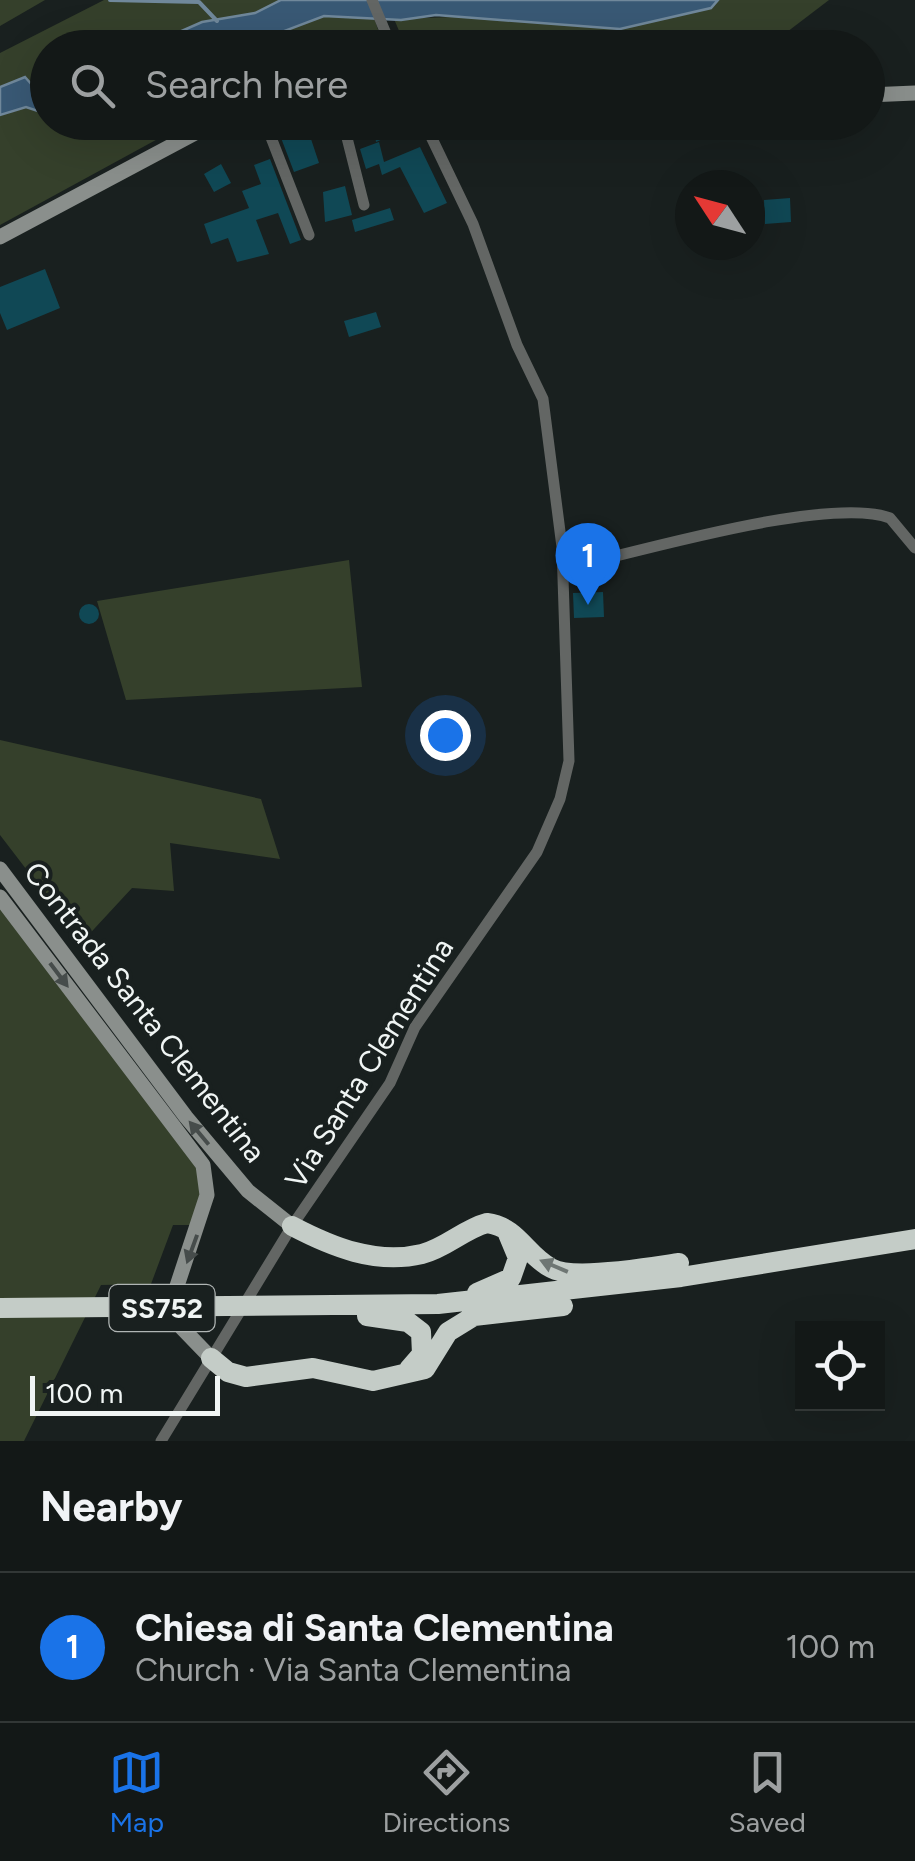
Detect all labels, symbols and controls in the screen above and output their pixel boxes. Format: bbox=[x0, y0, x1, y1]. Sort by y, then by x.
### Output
search box bbox=[30, 30, 885, 140]
icon: search bbox=[65, 58, 120, 113]
text: Search here bbox=[145, 62, 348, 108]
north arrow bbox=[675, 170, 765, 260]
pin: 1 bbox=[556, 522, 620, 605]
your location bbox=[420, 710, 471, 761]
street label: Contrada Santa Clementina bbox=[16, 854, 274, 1170]
street label: Via Santa Clementina bbox=[277, 931, 461, 1195]
one-way arrow bbox=[48, 962, 68, 988]
one-way arrow bbox=[189, 1120, 211, 1145]
one-way arrow bbox=[184, 1235, 199, 1265]
one-way arrow bbox=[539, 1258, 569, 1274]
road number: SS752 bbox=[110, 1285, 214, 1331]
map controls bbox=[795, 1321, 885, 1411]
button: locate bbox=[795, 1321, 885, 1411]
scale bar bbox=[30, 1371, 220, 1416]
text: 100 m bbox=[45, 1376, 123, 1410]
text: Nearby bbox=[40, 1481, 182, 1532]
text: Chiesa di Santa Clementina bbox=[135, 1605, 614, 1651]
text: 1 bbox=[66, 1628, 79, 1666]
text: 100 m bbox=[786, 1628, 875, 1666]
text: Church · Via Santa Clementina bbox=[135, 1651, 571, 1689]
tab: Map bbox=[109, 1745, 164, 1839]
tab: Directions bbox=[383, 1745, 510, 1839]
tab: Saved bbox=[729, 1745, 806, 1839]

